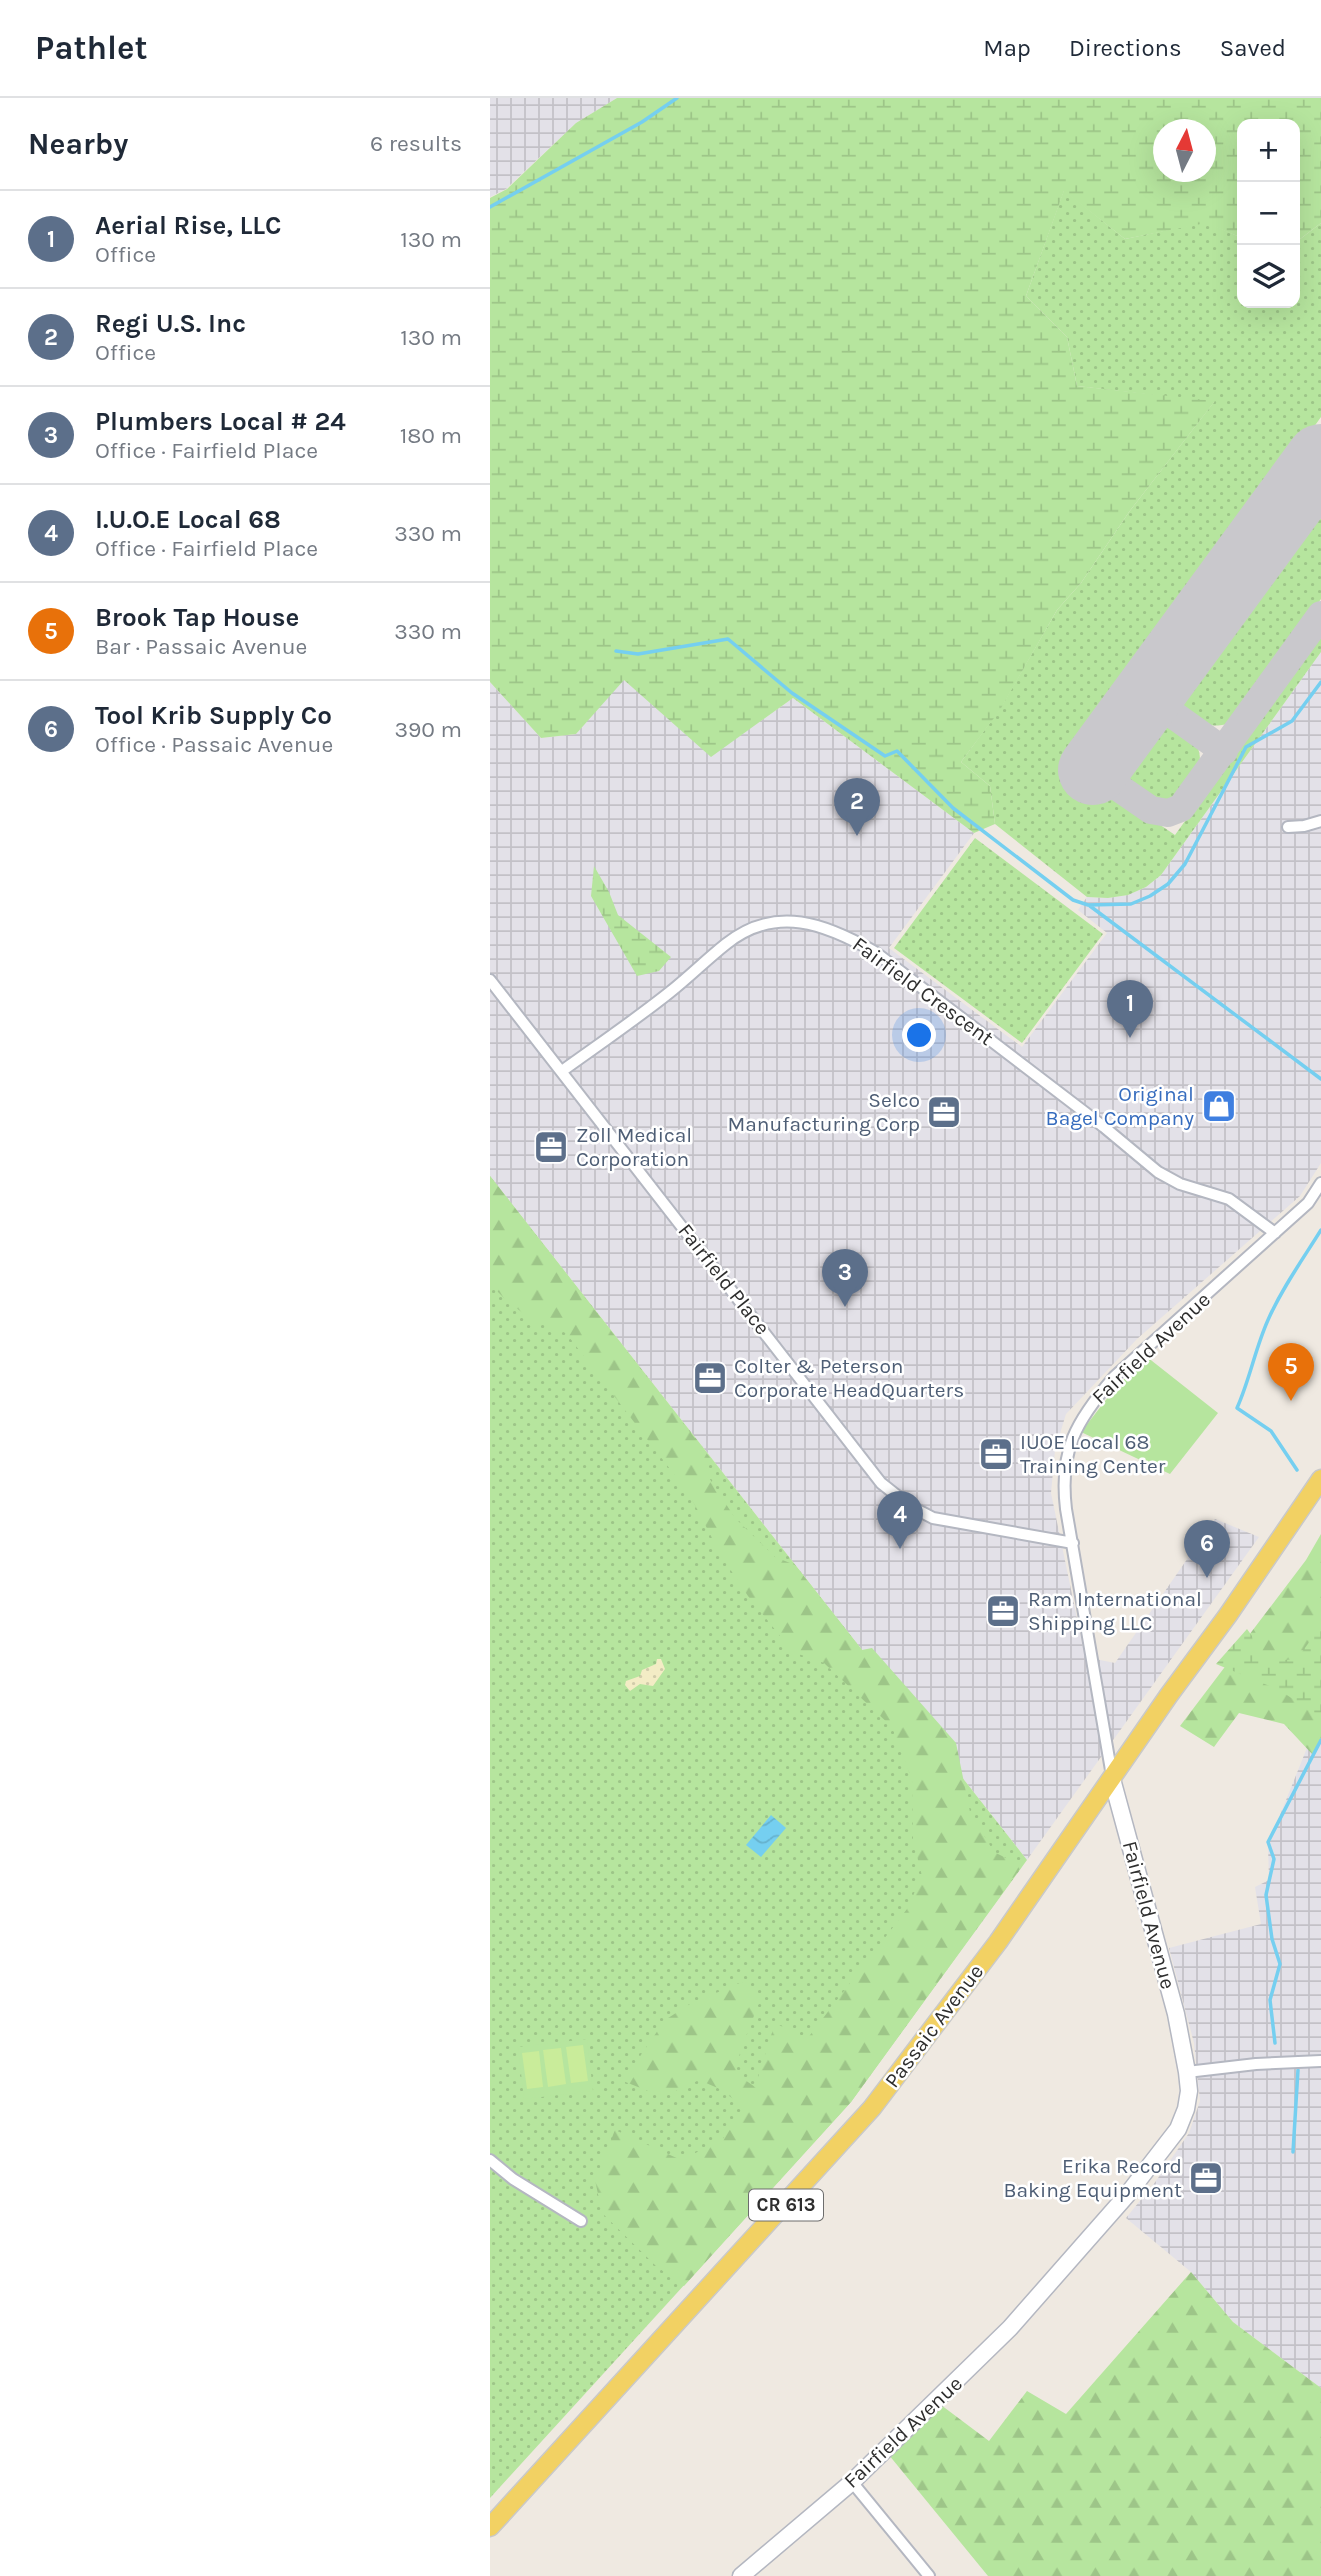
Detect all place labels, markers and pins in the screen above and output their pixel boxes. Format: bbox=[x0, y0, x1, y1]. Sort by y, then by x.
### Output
pin: 2 bbox=[834, 778, 880, 836]
pin: 1 bbox=[1107, 980, 1153, 1038]
place label: Original Bagel Company bbox=[1046, 1082, 1194, 1130]
shop icon: Original Bagel Company bbox=[1200, 1087, 1238, 1125]
place label: Selco Manufacturing Corp bbox=[727, 1088, 920, 1136]
office icon: Selco Manufacturing Corp bbox=[925, 1093, 963, 1131]
place label: Zoll Medical Corporation bbox=[576, 1123, 692, 1171]
office icon: Zoll Medical Corporation bbox=[532, 1128, 570, 1166]
pin: 3 bbox=[822, 1249, 868, 1307]
pin: 5 bbox=[1268, 1343, 1314, 1401]
place label: Colter & Peterson Corporate HeadQuarters bbox=[734, 1354, 964, 1402]
office icon: Colter & Peterson Corporate HeadQuarters bbox=[691, 1359, 729, 1397]
place label: IUOE Local 68 Training Center bbox=[1020, 1430, 1166, 1478]
office icon: IUOE Local 68 Training Center bbox=[977, 1435, 1015, 1473]
pin: 4 bbox=[877, 1491, 923, 1549]
pin: 6 bbox=[1184, 1520, 1230, 1578]
place label: Ram International Shipping LLC bbox=[1028, 1587, 1202, 1635]
office icon: Ram International Shipping LLC bbox=[984, 1592, 1022, 1630]
place label: Erika Record Baking Equipment bbox=[1003, 2154, 1182, 2202]
office icon: Erika Record Baking Equipment bbox=[1187, 2159, 1225, 2197]

